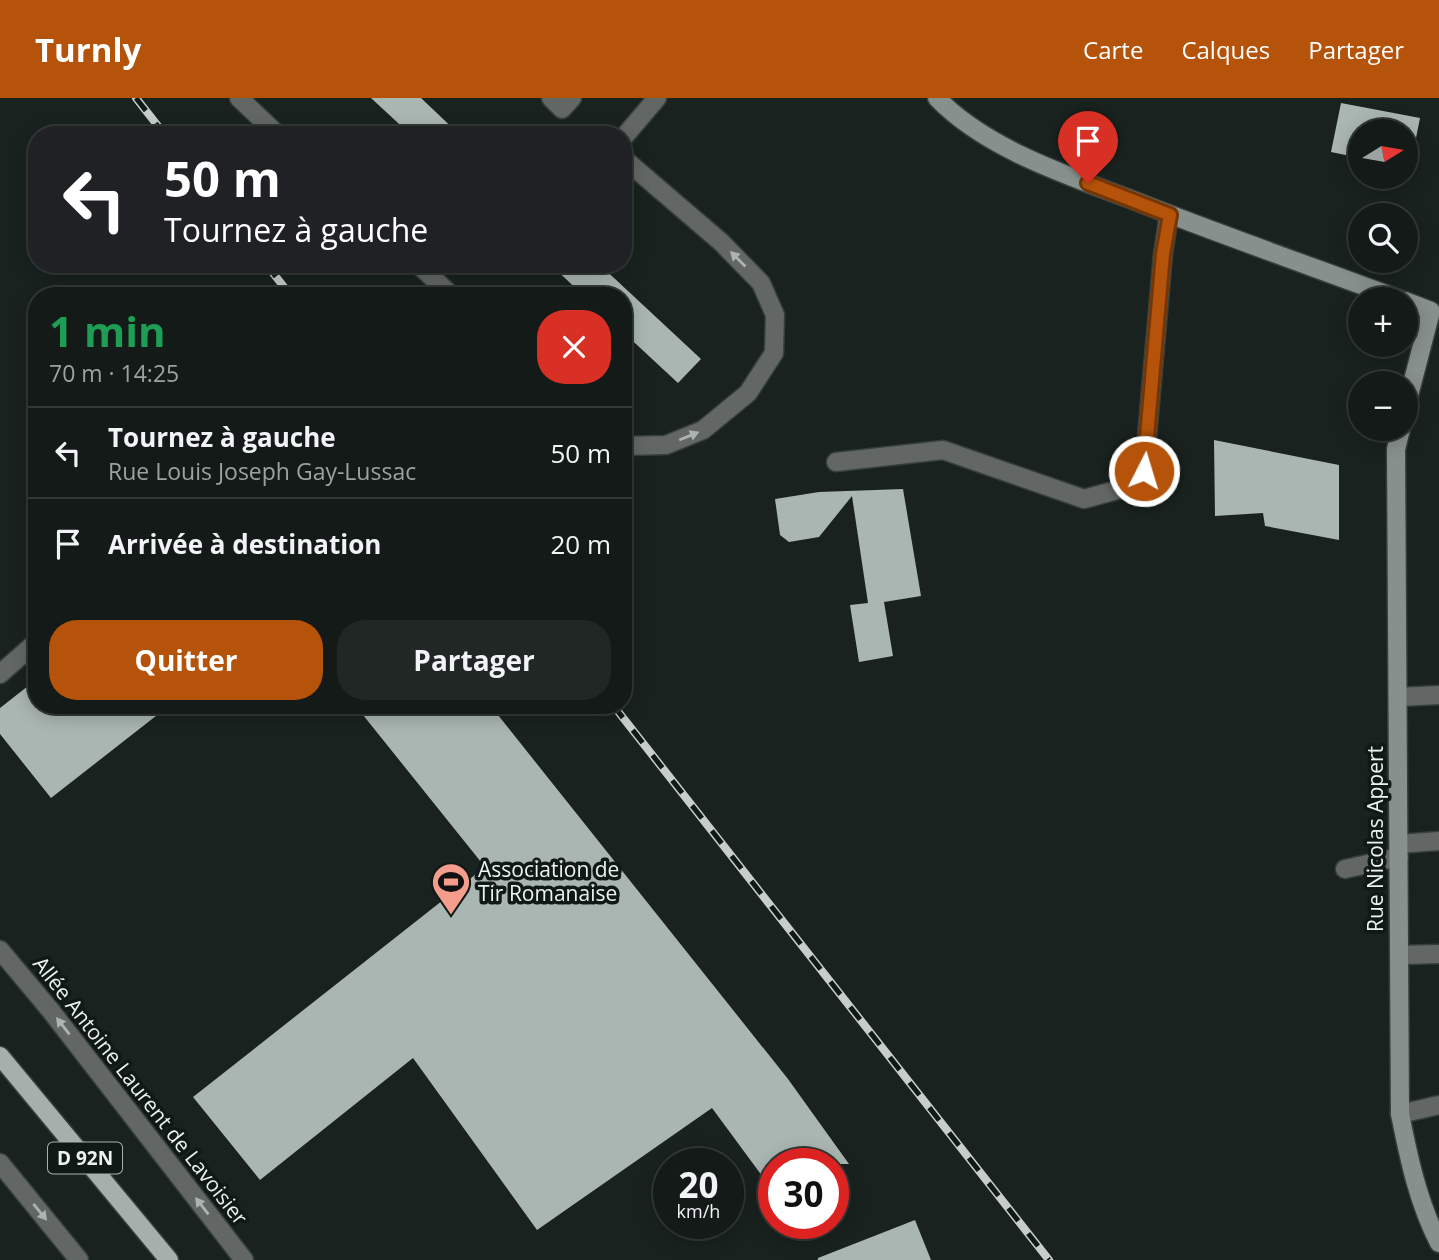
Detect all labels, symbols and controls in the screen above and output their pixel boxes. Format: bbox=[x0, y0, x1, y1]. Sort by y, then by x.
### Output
text: Turnly bbox=[35, 27, 141, 72]
text: Carte bbox=[1083, 33, 1143, 66]
text: Calques bbox=[1181, 33, 1270, 66]
text: Partager bbox=[1308, 33, 1404, 66]
pin bbox=[1058, 111, 1118, 183]
north arrow bbox=[1348, 119, 1418, 189]
map controls bbox=[1348, 119, 1418, 441]
icon: arrive bbox=[1069, 122, 1107, 160]
text: 50 m bbox=[164, 145, 281, 211]
icon: left bbox=[49, 154, 140, 245]
button: search bbox=[1348, 203, 1418, 273]
text: Tournez à gauche bbox=[164, 208, 428, 251]
one-way arrow bbox=[730, 251, 746, 268]
button: + bbox=[1348, 287, 1418, 357]
text: 1 min bbox=[49, 302, 166, 359]
button: close bbox=[537, 310, 611, 384]
text: 70 m · 14:25 bbox=[49, 357, 179, 389]
button: − bbox=[1348, 371, 1418, 441]
text: Tournez à gauche bbox=[108, 419, 336, 455]
one-way arrow bbox=[679, 430, 700, 441]
icon: left bbox=[49, 434, 87, 472]
position arrow bbox=[1107, 434, 1181, 508]
text: 50 m bbox=[550, 435, 611, 471]
text: Rue Louis Joseph Gay-Lussac bbox=[108, 455, 416, 487]
icon: arrive bbox=[49, 525, 87, 563]
text: Arrivée à destination bbox=[108, 526, 381, 562]
text: 20 m bbox=[550, 526, 611, 562]
button: Quitter bbox=[49, 620, 323, 700]
button: Partager bbox=[337, 620, 611, 700]
street label: Rue Nicolas Appert bbox=[1361, 746, 1389, 932]
place label: Association de Tir Romanaise bbox=[478, 855, 619, 907]
sports icon: Association de Tir Romanaise bbox=[430, 861, 472, 916]
street label: Allée Antoine Laurent de Lavoisier bbox=[27, 950, 255, 1231]
one-way arrow bbox=[56, 1017, 70, 1035]
road number: D 92N bbox=[48, 1142, 122, 1174]
speed limit sign: 30 bbox=[758, 1148, 849, 1239]
text: 20 bbox=[678, 1161, 719, 1208]
one-way arrow bbox=[195, 1197, 209, 1215]
text: km/h bbox=[677, 1199, 720, 1223]
one-way arrow bbox=[32, 1202, 47, 1220]

